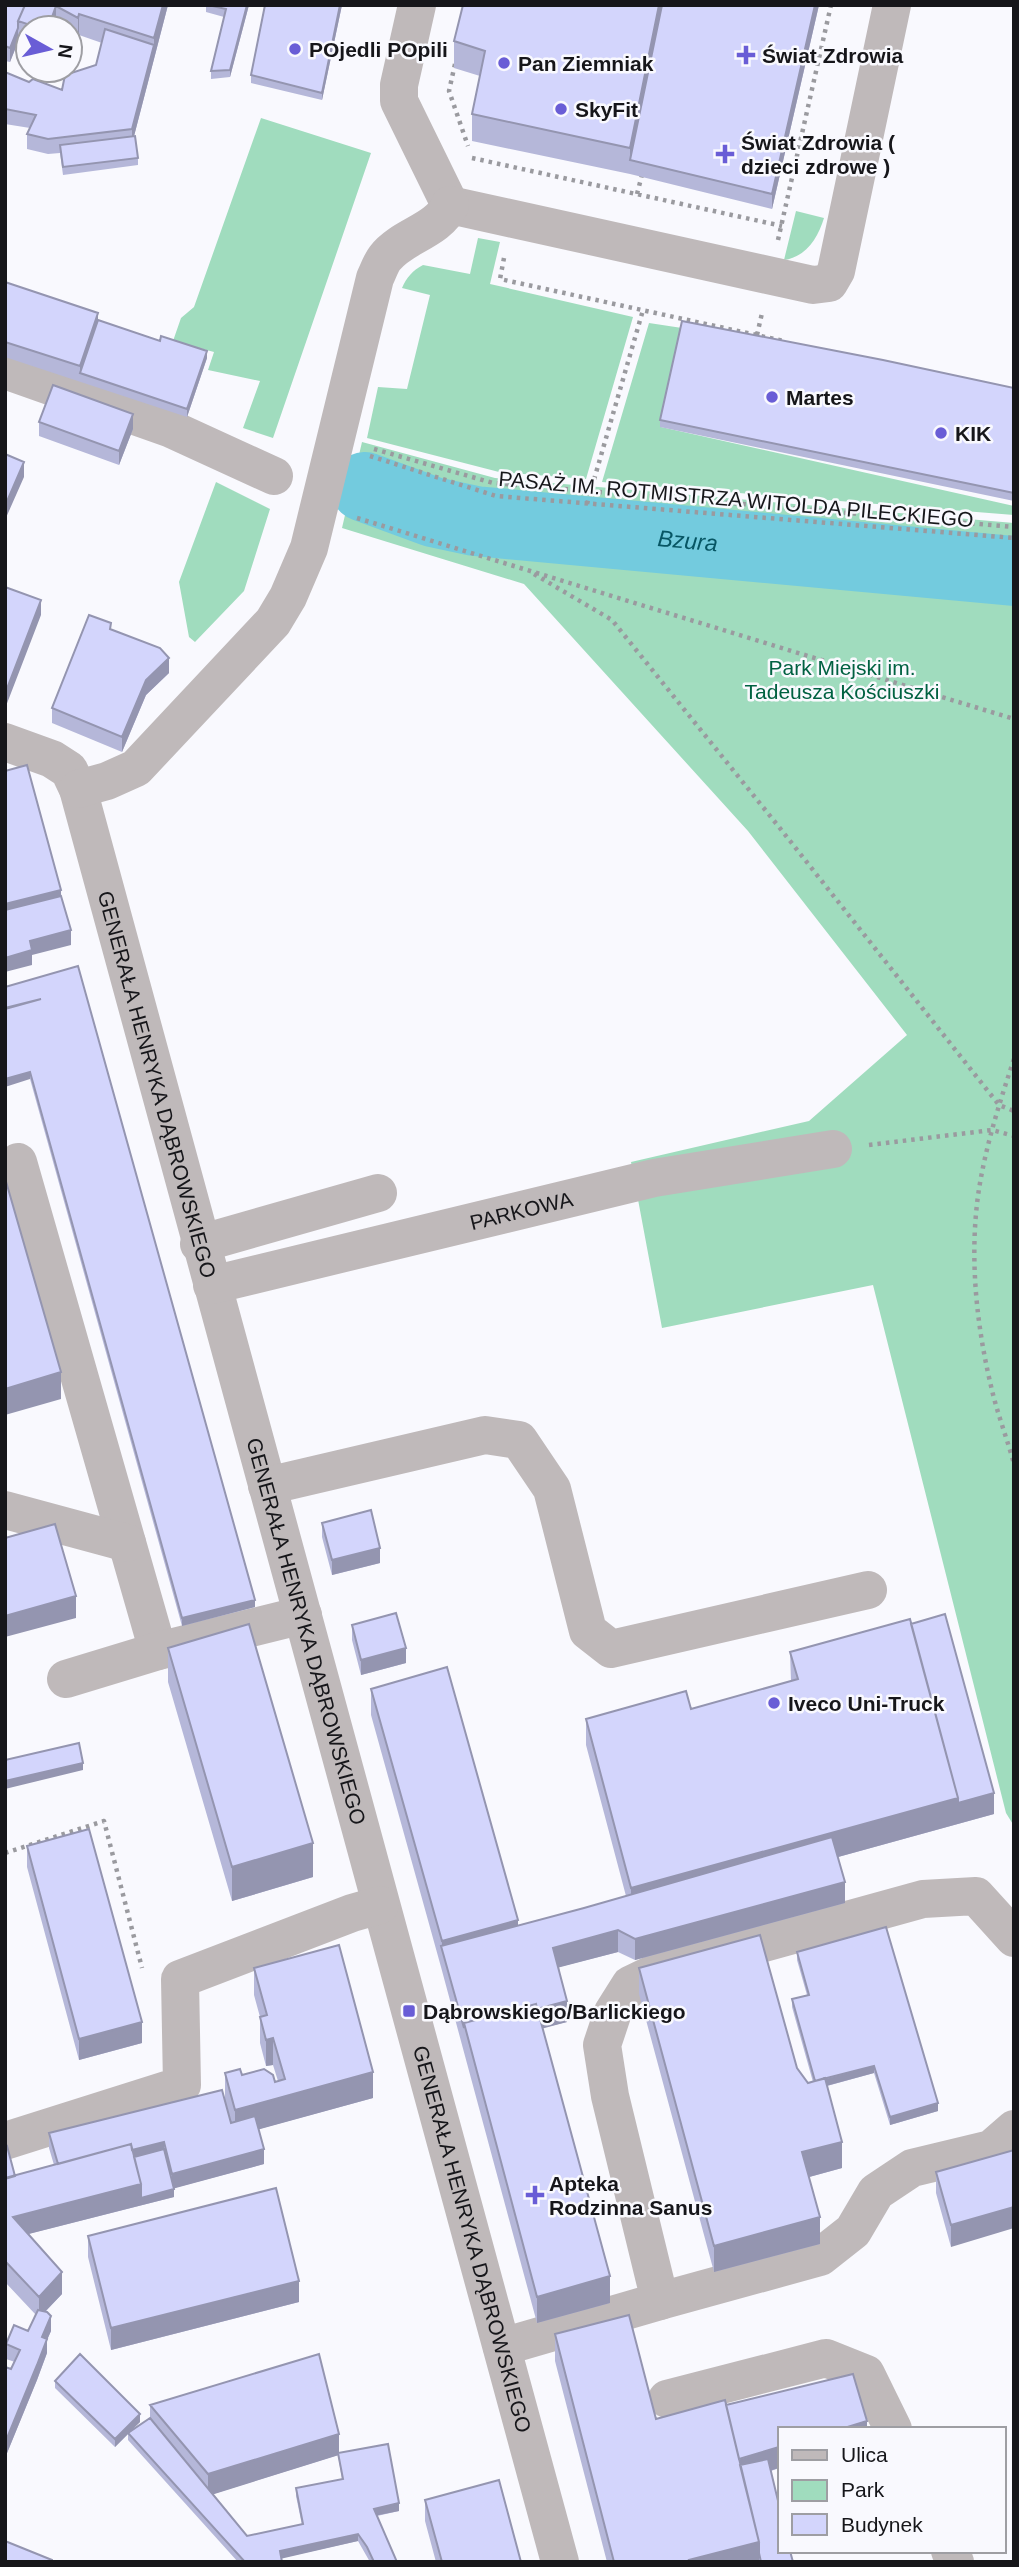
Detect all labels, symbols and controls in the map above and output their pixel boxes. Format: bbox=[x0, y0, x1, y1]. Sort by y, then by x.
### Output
north arrow bbox=[14, 14, 84, 84]
place label: POjedli POpili bbox=[309, 38, 448, 61]
marker: POjedli POpili bbox=[287, 41, 303, 57]
text: N bbox=[54, 43, 77, 60]
place label: Świat Zdrowia bbox=[762, 44, 904, 67]
marker: Świat Zdrowia bbox=[736, 45, 756, 65]
place label: Pan Ziemniak bbox=[518, 52, 654, 75]
marker: Pan Ziemniak bbox=[496, 55, 512, 71]
place label: SkyFit bbox=[575, 98, 638, 121]
marker: SkyFit bbox=[553, 101, 569, 117]
place label: Świat Zdrowia ( dzieci zdrowe ) bbox=[741, 131, 895, 178]
marker: Świat Zdrowia ( dzieci zdrowe ) bbox=[715, 144, 735, 164]
place label: Martes bbox=[786, 386, 854, 409]
marker: Martes bbox=[764, 389, 780, 405]
place label: KIK bbox=[955, 422, 991, 445]
marker: KIK bbox=[933, 425, 949, 441]
street label: PASAŻ IM. ROTMISTRZA WITOLDA PILECKIEGO bbox=[498, 467, 974, 531]
water label: Bzura bbox=[657, 525, 719, 556]
park label: Park Miejski im. Tadeusza Kościuszki bbox=[745, 656, 939, 703]
street label: GENERAŁA HENRYKA DĄBROWSKIEGO bbox=[94, 888, 221, 1280]
street label: PARKOWA bbox=[467, 1187, 575, 1234]
street label: GENERAŁA HENRYKA DĄBROWSKIEGO bbox=[243, 1435, 371, 1827]
place label: Iveco Uni-Truck bbox=[788, 1692, 945, 1715]
marker: Iveco Uni-Truck bbox=[766, 1695, 782, 1711]
place label: Dąbrowskiego/Barlickiego bbox=[423, 2000, 686, 2023]
marker: Dąbrowskiego/Barlickiego bbox=[401, 2003, 417, 2019]
street label: GENERAŁA HENRYKA DĄBROWSKIEGO bbox=[409, 2043, 536, 2435]
place label: Apteka Rodzinna Sanus bbox=[549, 2172, 712, 2219]
marker: Apteka Rodzinna Sanus bbox=[527, 2187, 543, 2203]
legend bbox=[778, 2427, 1005, 2553]
text: Ulica bbox=[841, 2443, 888, 2466]
text: Park bbox=[841, 2478, 885, 2501]
text: Budynek bbox=[841, 2513, 923, 2536]

